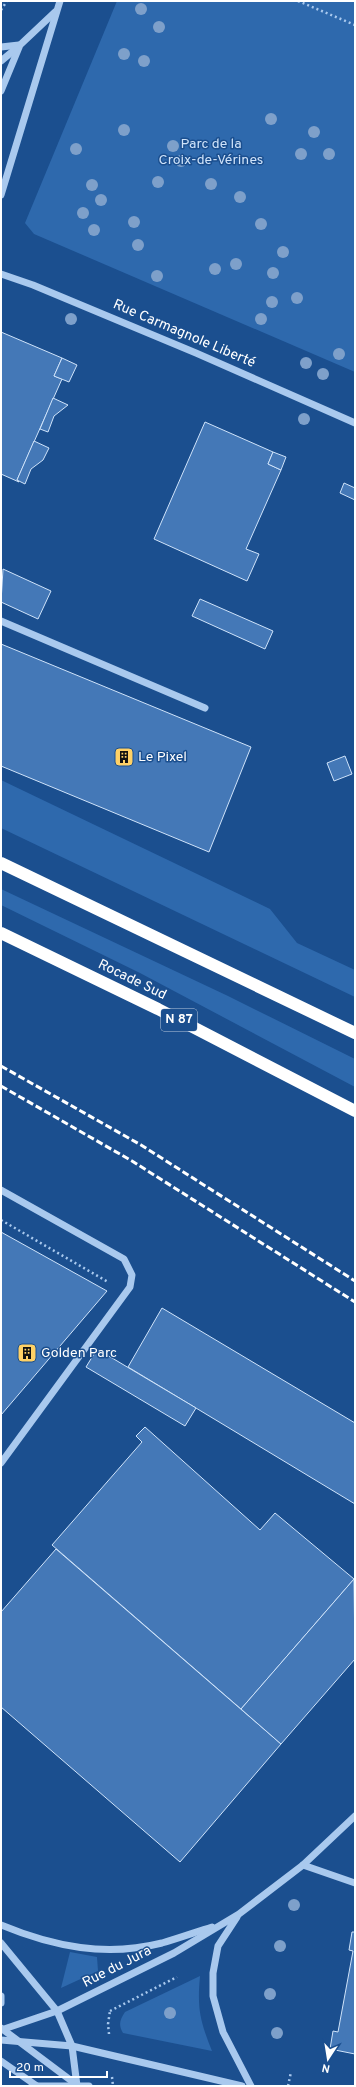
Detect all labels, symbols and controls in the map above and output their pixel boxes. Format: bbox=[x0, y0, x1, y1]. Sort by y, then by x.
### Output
park label: Parc de la Croix-de-Vérines bbox=[159, 136, 263, 169]
street label: Rue Carmagnole Liberté bbox=[110, 296, 258, 372]
building icon: Le Pixel bbox=[113, 746, 135, 768]
place label: Le Pixel bbox=[138, 749, 187, 766]
street label: Rocade Sud bbox=[95, 956, 169, 1004]
road number: N 87 bbox=[161, 1009, 197, 1031]
building icon: Golden Parc bbox=[16, 1342, 38, 1364]
place label: Golden Parc bbox=[41, 1345, 117, 1362]
street label: Rue du Jura bbox=[80, 1942, 154, 1992]
north arrow bbox=[308, 2039, 348, 2079]
scale bar bbox=[10, 2053, 107, 2079]
text: 20 m bbox=[16, 2060, 44, 2076]
text: N bbox=[321, 2060, 331, 2075]

